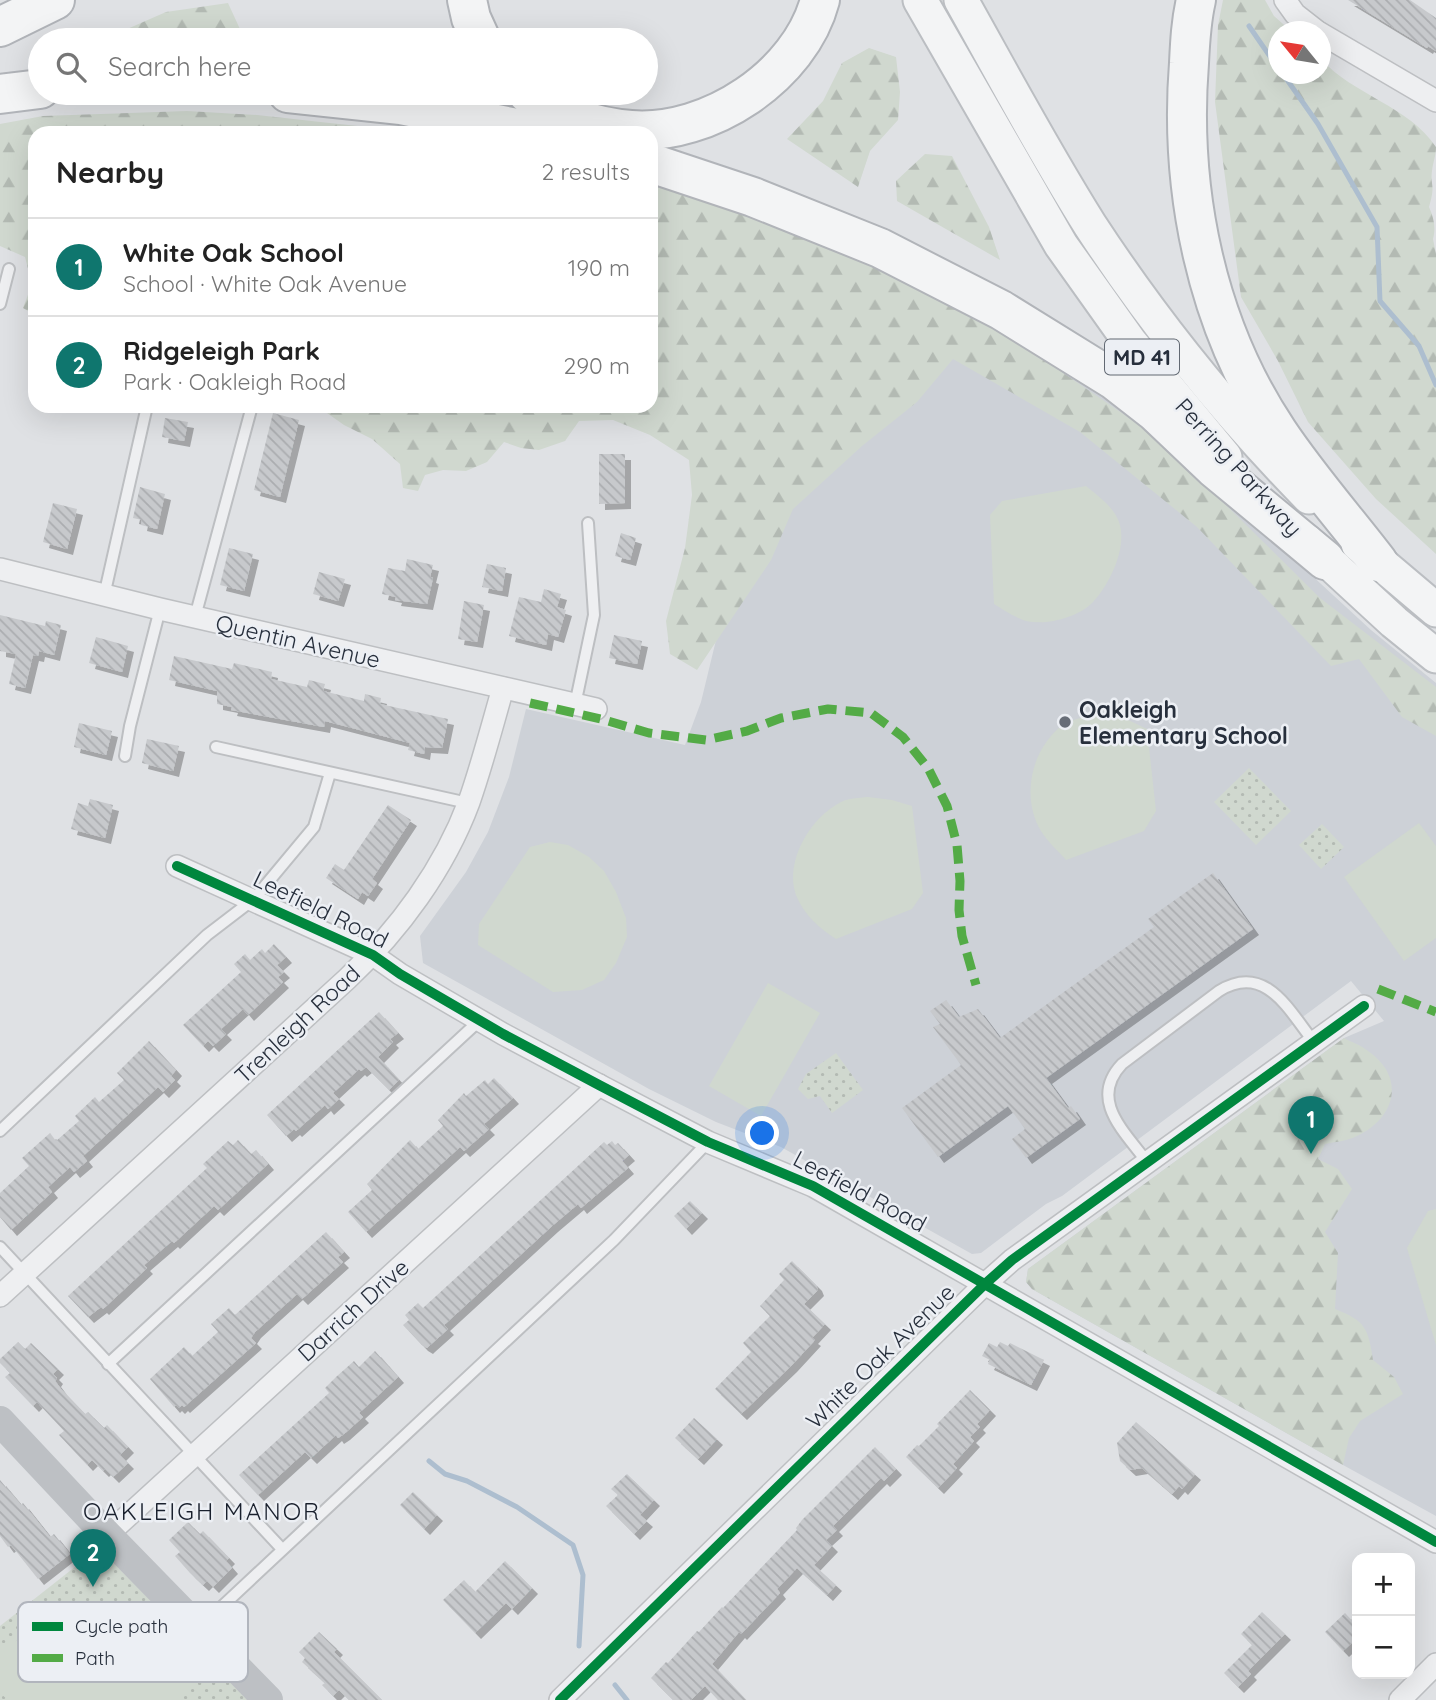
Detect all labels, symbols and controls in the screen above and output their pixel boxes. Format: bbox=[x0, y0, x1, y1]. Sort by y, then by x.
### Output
north arrow bbox=[1268, 21, 1331, 84]
search box bbox=[28, 28, 658, 105]
icon: search bbox=[52, 48, 90, 86]
text: Search here bbox=[108, 50, 252, 83]
text: Nearby bbox=[56, 153, 164, 191]
text: 2 results bbox=[541, 157, 630, 186]
text: White Oak School bbox=[123, 236, 344, 269]
text: 1 bbox=[75, 253, 83, 282]
text: 190 m bbox=[568, 253, 630, 282]
text: School · White Oak Avenue bbox=[123, 269, 407, 298]
text: Ridgeleigh Park bbox=[123, 334, 320, 367]
road number: MD 41 bbox=[1105, 340, 1179, 374]
text: 2 bbox=[72, 351, 86, 380]
text: 290 m bbox=[563, 351, 630, 380]
text: Park · Oakleigh Road bbox=[123, 367, 346, 396]
street label: Perring Parkway bbox=[1169, 392, 1309, 542]
street label: Quentin Avenue bbox=[213, 608, 383, 674]
place label: Oakleigh Elementary School bbox=[1079, 695, 1288, 750]
marker: Oakleigh Elementary School bbox=[1057, 714, 1073, 730]
street label: Leefield Road bbox=[249, 864, 393, 954]
street label: Trenleigh Road bbox=[228, 959, 366, 1089]
pin: 1 bbox=[1288, 1096, 1334, 1154]
your location bbox=[745, 1116, 779, 1150]
street label: Leefield Road bbox=[788, 1144, 932, 1238]
street label: Darrich Drive bbox=[291, 1252, 415, 1368]
street label: White Oak Avenue bbox=[799, 1278, 961, 1434]
district label: OAKLEIGH MANOR bbox=[83, 1496, 321, 1526]
pin: 2 bbox=[70, 1529, 116, 1587]
map controls bbox=[1352, 1553, 1415, 1679]
button: + bbox=[1352, 1553, 1415, 1616]
legend bbox=[18, 1602, 248, 1682]
text: Cycle path bbox=[75, 1614, 168, 1638]
button: − bbox=[1352, 1616, 1415, 1679]
text: Path bbox=[75, 1646, 115, 1670]

